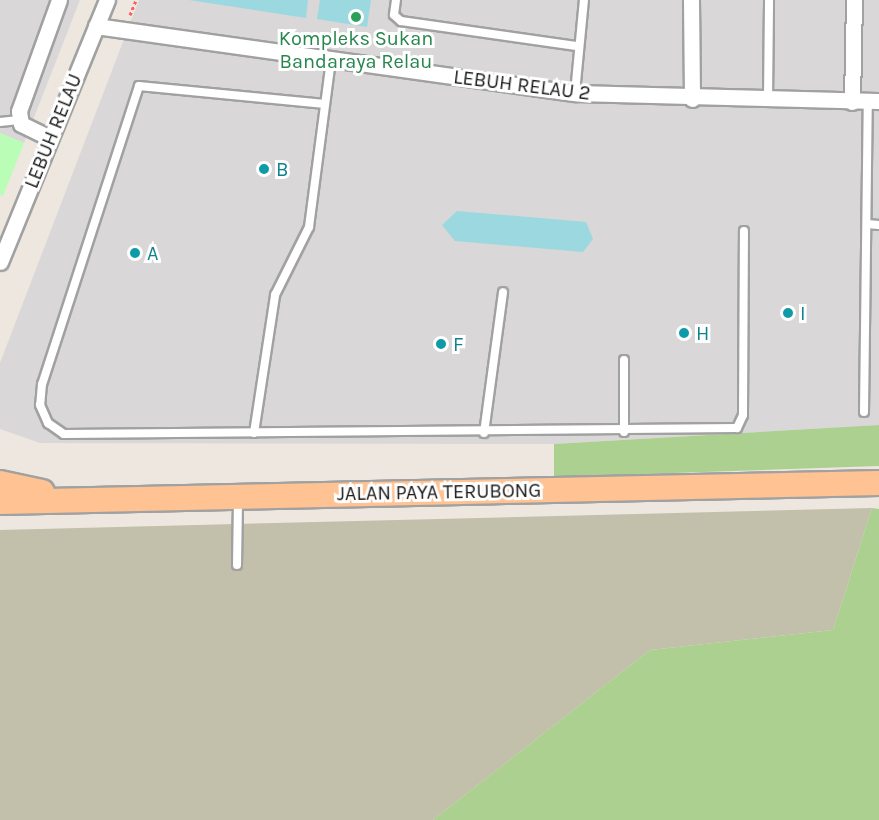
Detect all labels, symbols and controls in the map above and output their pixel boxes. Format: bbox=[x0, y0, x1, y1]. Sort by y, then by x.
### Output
marker: Kompleks Sukan Bandaraya Relau bbox=[349, 10, 363, 24]
place label: Kompleks Sukan Bandaraya Relau bbox=[279, 27, 433, 74]
street label: LEBUH RELAU 2 bbox=[452, 65, 592, 105]
street label: LEBUH RELAU bbox=[19, 70, 87, 192]
place label: B bbox=[276, 157, 288, 181]
marker: B bbox=[257, 162, 271, 176]
place label: A bbox=[147, 241, 158, 265]
marker: A bbox=[128, 246, 142, 260]
place label: I bbox=[800, 301, 806, 325]
marker: I bbox=[781, 306, 795, 320]
place label: H bbox=[696, 321, 709, 345]
marker: H bbox=[677, 326, 691, 340]
place label: F bbox=[453, 332, 463, 356]
marker: F bbox=[434, 337, 448, 351]
street label: JALAN PAYA TERUBONG bbox=[337, 478, 541, 506]

